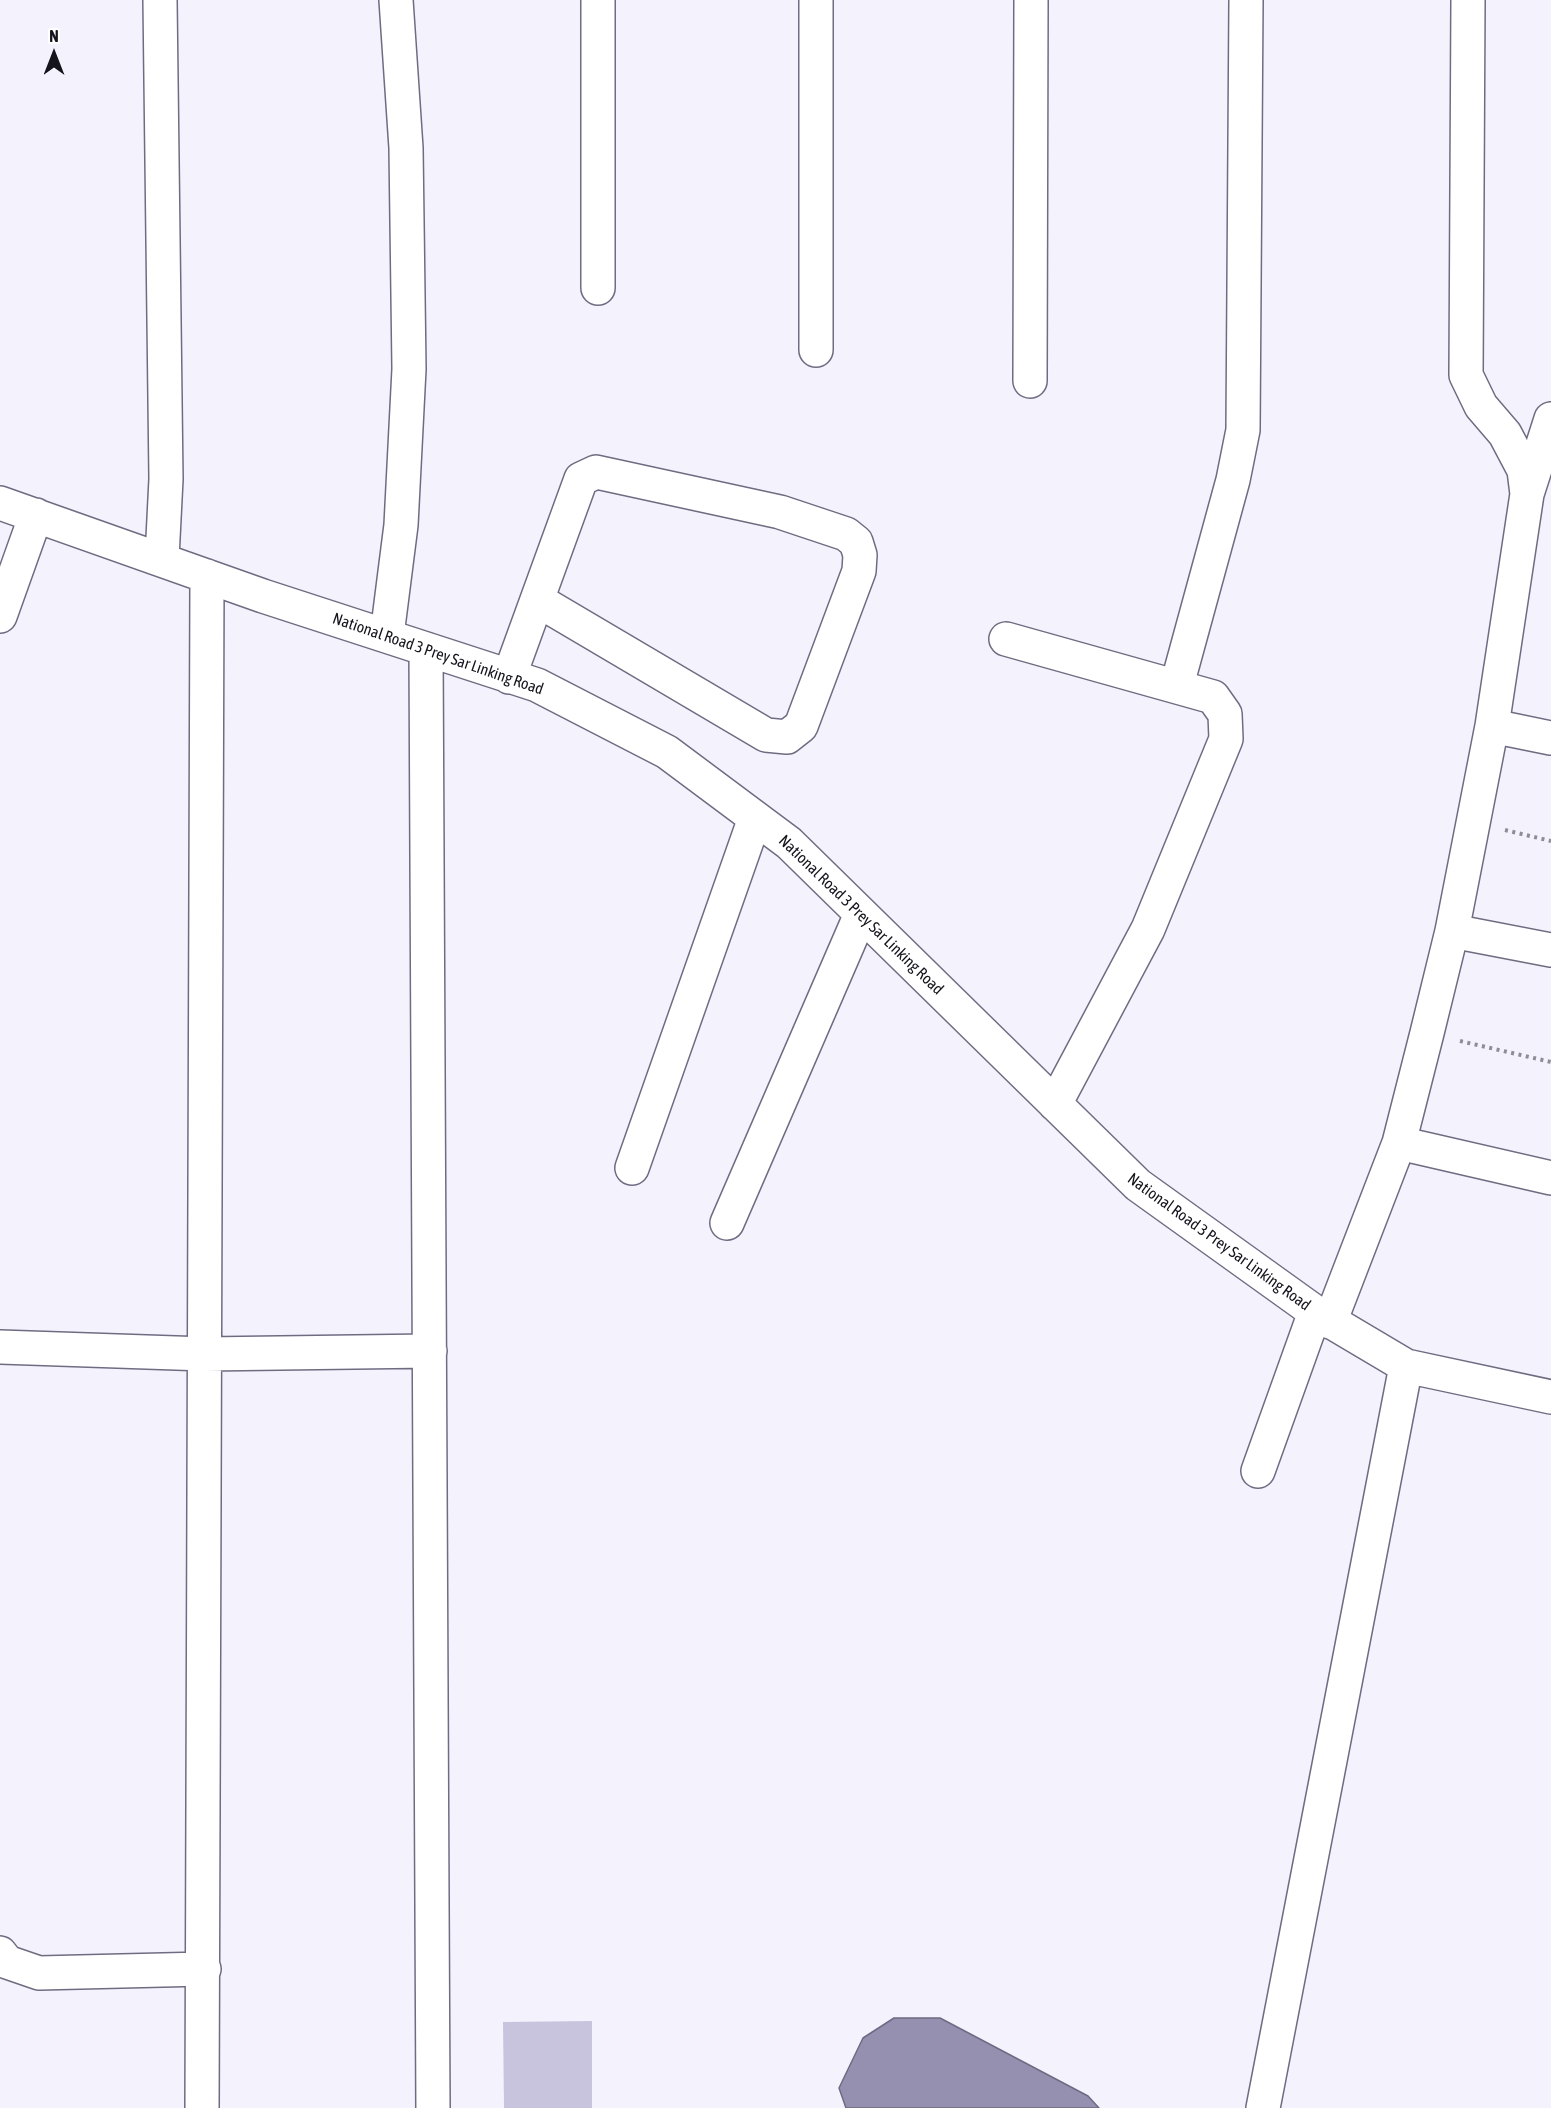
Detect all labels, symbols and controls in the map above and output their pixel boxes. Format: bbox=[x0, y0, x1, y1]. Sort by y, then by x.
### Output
north arrow bbox=[24, 24, 84, 84]
text: N bbox=[49, 27, 59, 45]
street label: National Road 3 Prey Sar Linking Road bbox=[330, 609, 546, 699]
street label: National Road 3 Prey Sar Linking Road bbox=[775, 831, 947, 999]
street label: National Road 3 Prey Sar Linking Road bbox=[1124, 1169, 1314, 1315]

